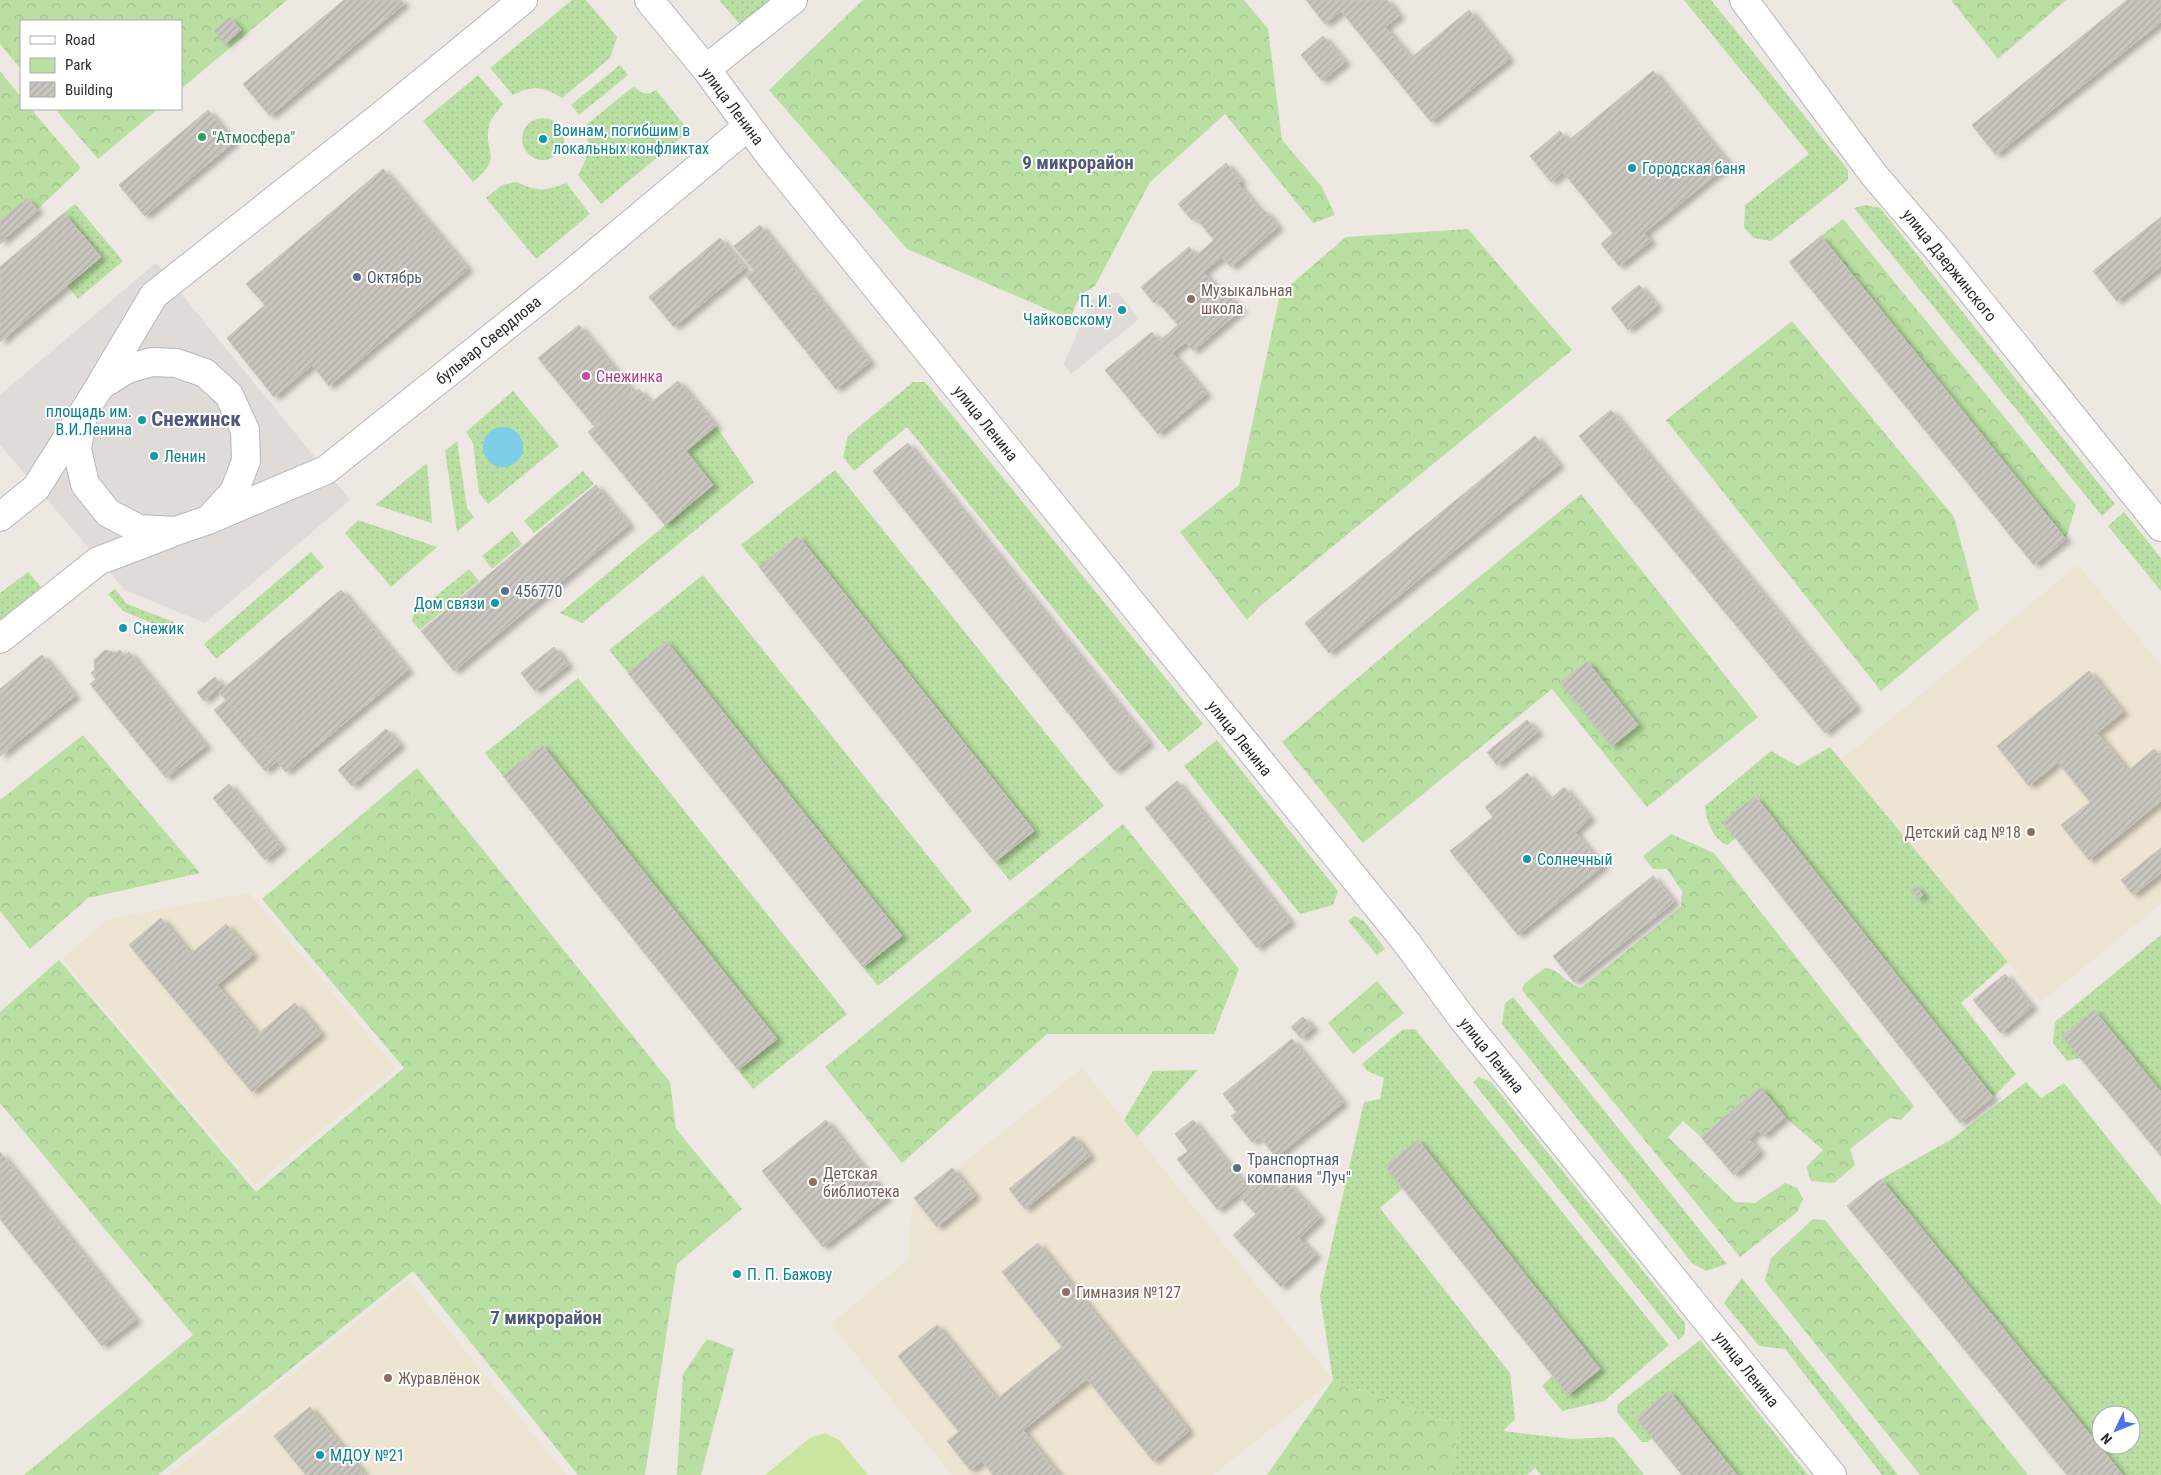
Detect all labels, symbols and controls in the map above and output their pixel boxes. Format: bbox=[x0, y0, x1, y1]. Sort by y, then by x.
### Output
legend bbox=[20, 20, 182, 110]
text: Road bbox=[65, 31, 95, 49]
text: Park bbox=[65, 56, 92, 74]
street label: улица Ленина bbox=[697, 64, 768, 149]
text: Building bbox=[65, 81, 113, 99]
place label: Воинам, погибшим в локальных конфликтах bbox=[553, 121, 709, 158]
place label: "Атмосфера" bbox=[212, 128, 295, 147]
marker: "Атмосфера" bbox=[196, 131, 208, 143]
marker: Воинам, погибшим в локальных конфликтах bbox=[537, 133, 549, 145]
district label: 9 микрорайон bbox=[1022, 151, 1134, 174]
place label: Городская баня bbox=[1642, 159, 1746, 178]
marker: Городская баня bbox=[1626, 162, 1638, 174]
street label: улица Дзержинского bbox=[1898, 205, 2001, 325]
place label: Октябрь bbox=[367, 268, 422, 287]
marker: Октябрь bbox=[351, 271, 363, 283]
place label: Музыкальная школа bbox=[1201, 281, 1292, 318]
street label: бульвар Свердлова bbox=[432, 292, 545, 389]
place label: П. И. Чайковскому bbox=[1023, 292, 1112, 329]
marker: Музыкальная школа bbox=[1185, 293, 1197, 305]
marker: П. И. Чайковскому bbox=[1116, 304, 1128, 316]
place label: Снежинка bbox=[596, 367, 663, 386]
marker: Снежинка bbox=[580, 370, 592, 382]
street label: улица Ленина bbox=[949, 382, 1022, 465]
place label: площадь им. В.И.Ленина bbox=[46, 402, 132, 439]
district label: Снежинск bbox=[151, 407, 241, 431]
marker: площадь им. В.И.Ленина bbox=[136, 414, 148, 426]
place label: Ленин bbox=[164, 447, 206, 466]
marker: Ленин bbox=[148, 450, 160, 462]
place label: 456770 bbox=[515, 582, 562, 601]
marker: 456770 bbox=[499, 585, 511, 597]
place label: Дом связи bbox=[414, 594, 485, 613]
marker: Дом связи bbox=[489, 597, 501, 609]
place label: Снежик bbox=[133, 619, 184, 638]
marker: Снежик bbox=[117, 622, 129, 634]
street label: улица Ленина bbox=[1203, 697, 1276, 780]
place label: Детский сад №18 bbox=[1905, 823, 2021, 842]
marker: Детский сад №18 bbox=[2025, 826, 2037, 838]
place label: Солнечный bbox=[1537, 850, 1613, 869]
marker: Солнечный bbox=[1521, 853, 1533, 865]
street label: улица Ленина bbox=[1455, 1014, 1528, 1097]
place label: Транспортная компания "Луч" bbox=[1247, 1150, 1351, 1187]
marker: Транспортная компания "Луч" bbox=[1231, 1162, 1243, 1174]
place label: Детская библиотека bbox=[823, 1164, 900, 1201]
marker: Детская библиотека bbox=[807, 1176, 819, 1188]
place label: П. П. Бажову bbox=[747, 1265, 833, 1284]
marker: П. П. Бажову bbox=[731, 1268, 743, 1280]
place label: Гимназия №127 bbox=[1076, 1283, 1181, 1302]
marker: Гимназия №127 bbox=[1060, 1286, 1072, 1298]
district label: 7 микрорайон bbox=[490, 1306, 602, 1329]
street label: улица Ленина bbox=[1710, 1328, 1783, 1411]
place label: Журавлёнок bbox=[398, 1369, 481, 1388]
marker: Журавлёнок bbox=[382, 1372, 394, 1384]
north arrow bbox=[2091, 1405, 2141, 1455]
text: N bbox=[2098, 1430, 2115, 1447]
place label: МДОУ №21 bbox=[330, 1446, 405, 1465]
marker: МДОУ №21 bbox=[314, 1449, 326, 1461]

